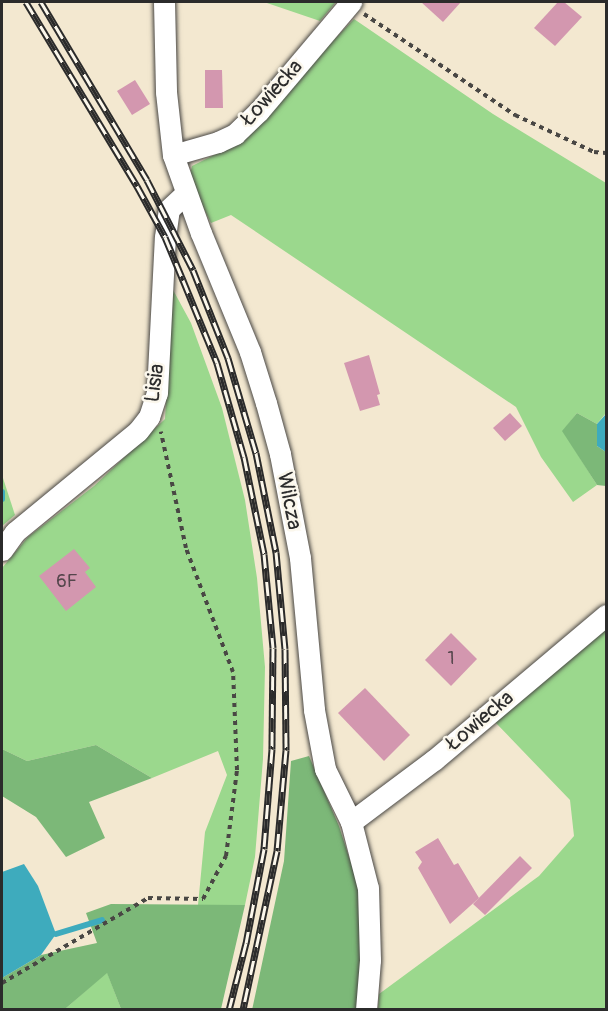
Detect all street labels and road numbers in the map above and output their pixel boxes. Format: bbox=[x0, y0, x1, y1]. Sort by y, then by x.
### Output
street label: Łowiecka bbox=[236, 55, 308, 131]
street label: Lisia bbox=[140, 362, 170, 404]
street label: Wilcza bbox=[271, 470, 307, 532]
street label: Łowiecka bbox=[441, 685, 519, 757]

